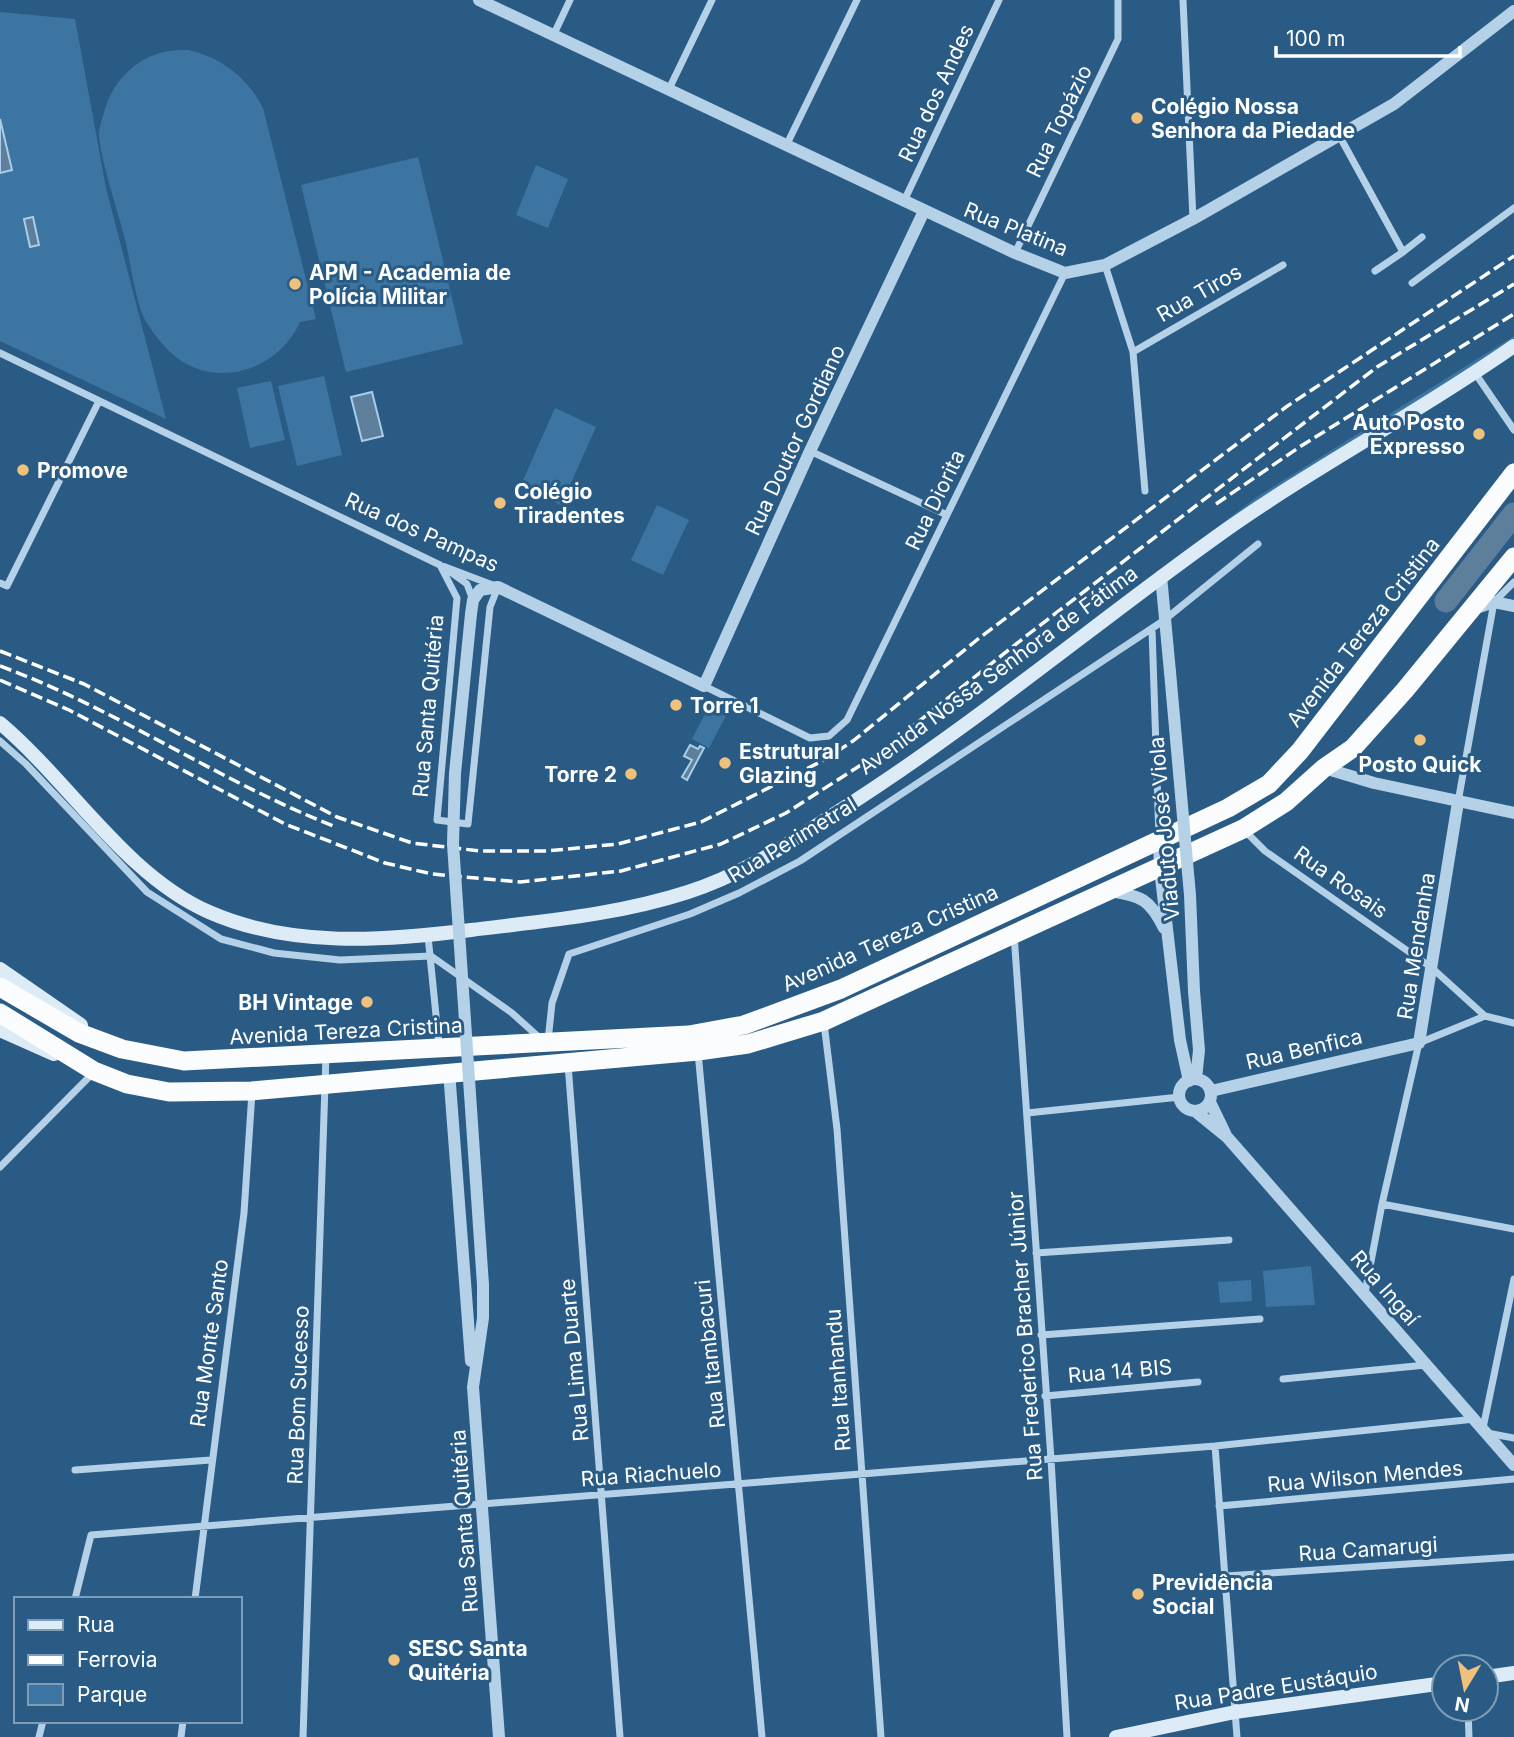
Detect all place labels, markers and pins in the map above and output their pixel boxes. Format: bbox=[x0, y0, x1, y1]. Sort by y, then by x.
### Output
place label: Colégio Nossa Senhora da Piedade bbox=[1151, 94, 1355, 143]
marker: Colégio Nossa Senhora da Piedade bbox=[1129, 110, 1145, 126]
place label: APM - Academia de Polícia Militar bbox=[309, 260, 511, 309]
marker: APM - Academia de Polícia Militar bbox=[287, 276, 303, 292]
place label: Auto Posto Expresso bbox=[1352, 410, 1465, 459]
marker: Auto Posto Expresso bbox=[1471, 426, 1487, 442]
place label: Promove bbox=[37, 458, 128, 483]
marker: Promove bbox=[15, 462, 31, 478]
place label: Colégio Tiradentes bbox=[514, 479, 625, 528]
marker: Colégio Tiradentes bbox=[492, 495, 508, 511]
place label: Torre 1 bbox=[690, 693, 759, 718]
marker: Torre 1 bbox=[668, 697, 684, 713]
marker: Posto Quick bbox=[1412, 732, 1428, 748]
place label: Estrutural Glazing bbox=[739, 739, 840, 788]
place label: Posto Quick bbox=[1358, 752, 1482, 777]
marker: Estrutural Glazing bbox=[717, 755, 733, 771]
place label: Torre 2 bbox=[544, 762, 617, 787]
marker: Torre 2 bbox=[623, 766, 639, 782]
place label: BH Vintage bbox=[238, 990, 353, 1015]
marker: BH Vintage bbox=[359, 994, 375, 1010]
place label: Previdência Social bbox=[1152, 1570, 1273, 1619]
marker: Previdência Social bbox=[1130, 1586, 1146, 1602]
place label: SESC Santa Quitéria bbox=[408, 1636, 528, 1685]
marker: SESC Santa Quitéria bbox=[386, 1652, 402, 1668]

